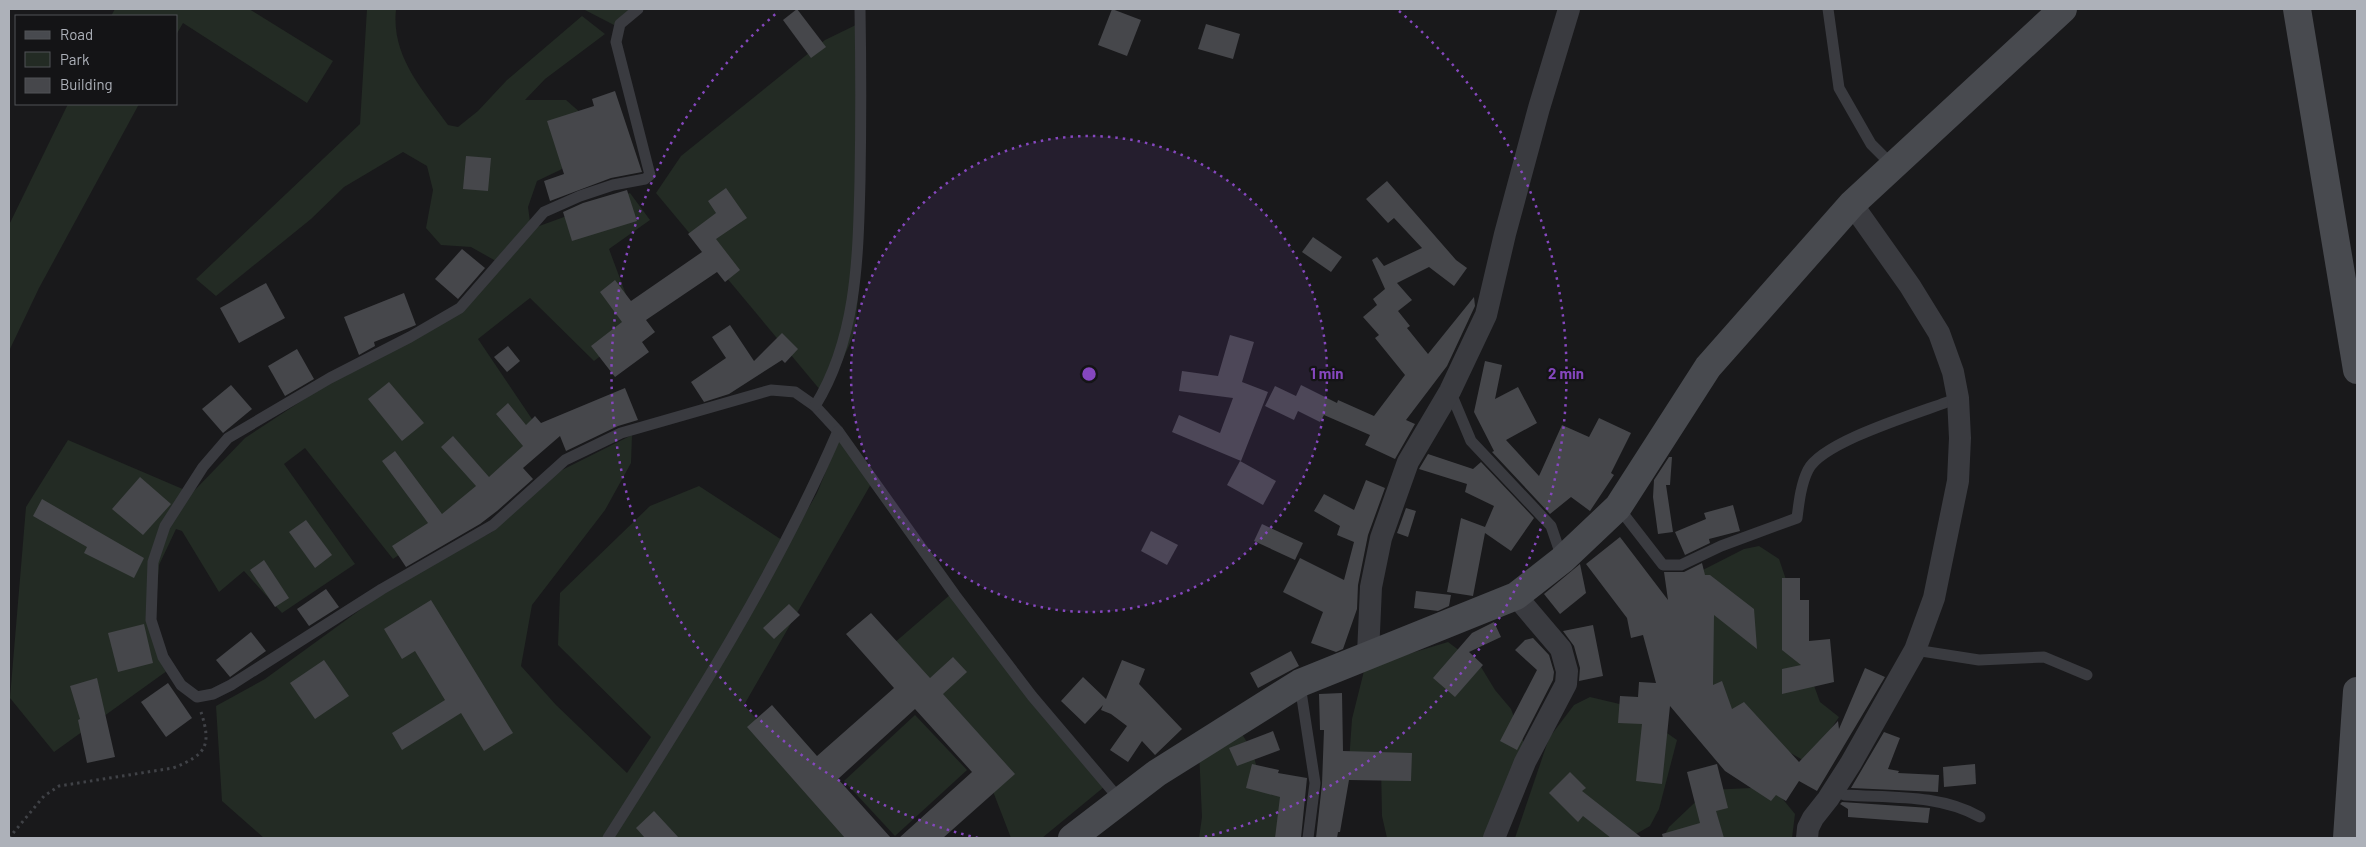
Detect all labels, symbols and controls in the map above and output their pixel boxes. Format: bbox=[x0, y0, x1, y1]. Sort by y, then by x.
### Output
legend bbox=[15, 15, 178, 105]
text: Road bbox=[60, 25, 93, 43]
text: Park bbox=[60, 50, 90, 68]
text: Building bbox=[60, 75, 113, 93]
text: 1 min bbox=[1311, 364, 1343, 382]
text: 2 min bbox=[1548, 364, 1584, 382]
centre of rings bbox=[1080, 365, 1098, 383]

